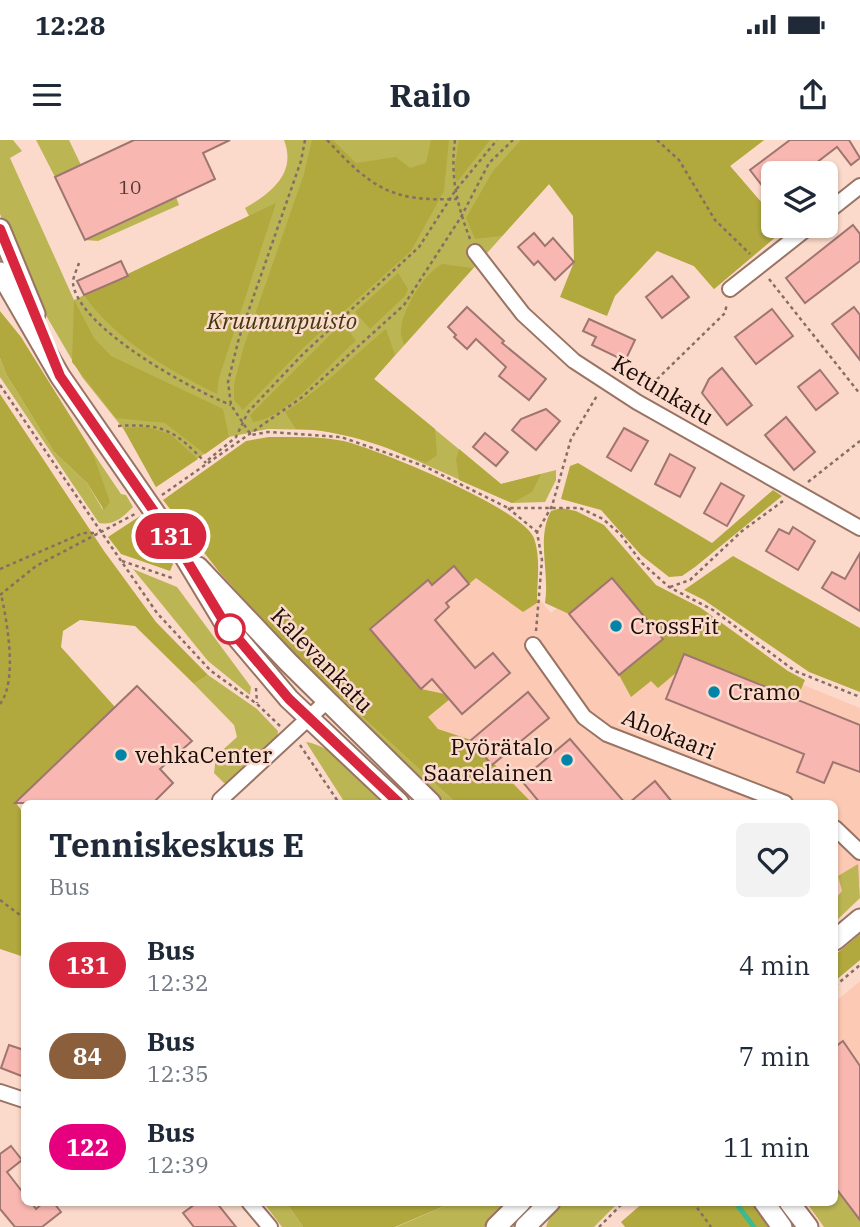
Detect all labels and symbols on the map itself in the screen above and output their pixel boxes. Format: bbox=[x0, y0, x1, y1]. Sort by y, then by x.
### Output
house number: 10 bbox=[119, 175, 141, 199]
park label: Kruununpuisto bbox=[206, 305, 357, 335]
street label: Ketunkatu bbox=[607, 347, 720, 431]
line badge: 131 bbox=[131, 513, 211, 559]
street label: Kalevankatu bbox=[265, 600, 380, 718]
place label: CrossFit bbox=[630, 610, 719, 640]
unlabelled marker bbox=[215, 614, 245, 644]
marker: CrossFit bbox=[608, 618, 624, 634]
place label: Cramo bbox=[728, 676, 800, 706]
marker: Cramo bbox=[706, 684, 722, 700]
street label: Ahokaari bbox=[618, 701, 721, 765]
place label: Pyörätalo Saarelainen bbox=[423, 731, 553, 787]
place label: vehkaCenter bbox=[135, 739, 272, 769]
marker: vehkaCenter bbox=[113, 747, 129, 763]
marker: Pyörätalo Saarelainen bbox=[559, 752, 575, 768]

